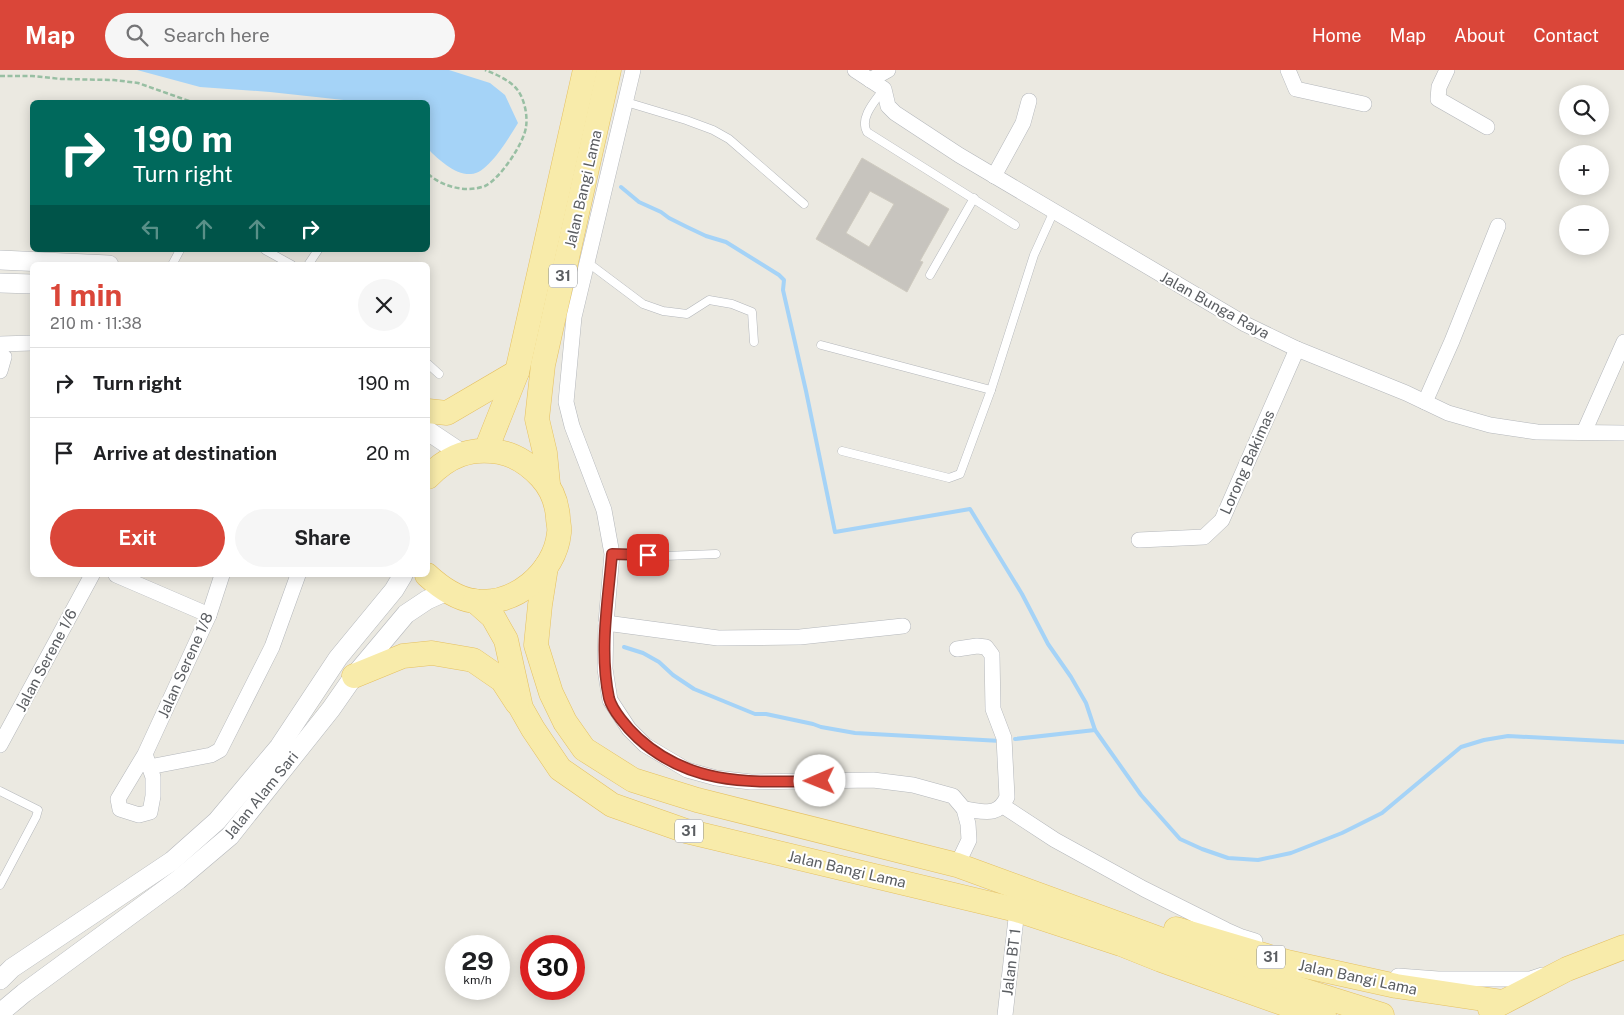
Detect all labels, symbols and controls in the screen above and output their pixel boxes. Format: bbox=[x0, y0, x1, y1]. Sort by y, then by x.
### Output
search box bbox=[105, 13, 455, 58]
text: Map bbox=[25, 21, 75, 49]
icon: search bbox=[123, 21, 151, 49]
text: Search here bbox=[163, 24, 270, 46]
text: Home bbox=[1312, 25, 1362, 46]
text: Map bbox=[1390, 25, 1426, 46]
text: About bbox=[1454, 25, 1505, 46]
text: Contact bbox=[1533, 25, 1599, 46]
map controls bbox=[1559, 85, 1609, 255]
button: search bbox=[1559, 85, 1609, 135]
text: 190 m bbox=[133, 119, 233, 160]
icon: right bbox=[50, 120, 115, 185]
street label: Jalan Bangi Lama bbox=[561, 128, 605, 250]
button: + bbox=[1559, 145, 1609, 195]
text: Turn right bbox=[133, 161, 233, 187]
button: − bbox=[1559, 205, 1609, 255]
icon: left bbox=[137, 215, 165, 243]
icon: ahead bbox=[190, 215, 218, 243]
icon: ahead bbox=[243, 215, 271, 243]
icon: right bbox=[296, 215, 324, 243]
road number: 31 bbox=[549, 265, 577, 288]
street label: Jalan Bunga Raya bbox=[1158, 268, 1272, 342]
text: 1 min bbox=[50, 277, 122, 313]
button: close bbox=[358, 279, 410, 331]
text: 210 m · 11:38 bbox=[50, 314, 142, 333]
icon: right bbox=[50, 369, 78, 397]
text: Turn right bbox=[93, 372, 182, 394]
text: 190 m bbox=[358, 372, 410, 394]
street label: Lorong Bakimas bbox=[1216, 407, 1278, 517]
icon: arrive bbox=[50, 439, 78, 467]
text: Arrive at destination bbox=[93, 442, 277, 464]
text: 20 m bbox=[366, 442, 410, 464]
button: Exit bbox=[50, 509, 225, 567]
button: Share bbox=[235, 509, 410, 567]
pin bbox=[627, 534, 669, 576]
icon: arrive bbox=[634, 541, 662, 569]
street label: Jalan Serene 1/6 bbox=[12, 606, 80, 714]
street label: Jalan Serene 1/8 bbox=[154, 610, 216, 720]
street label: Jalan Alam Sari bbox=[221, 748, 301, 842]
position arrow bbox=[793, 754, 845, 806]
road number: 31 bbox=[675, 819, 703, 842]
street label: Jalan Bangi Lama bbox=[786, 847, 908, 891]
street label: Jalan BT 1 bbox=[998, 927, 1024, 997]
speed limit sign: 30 bbox=[520, 935, 585, 1000]
text: 29 bbox=[461, 946, 494, 976]
road number: 31 bbox=[1257, 946, 1285, 969]
street label: Jalan Bangi Lama bbox=[1297, 956, 1419, 998]
text: km/h bbox=[463, 973, 492, 987]

